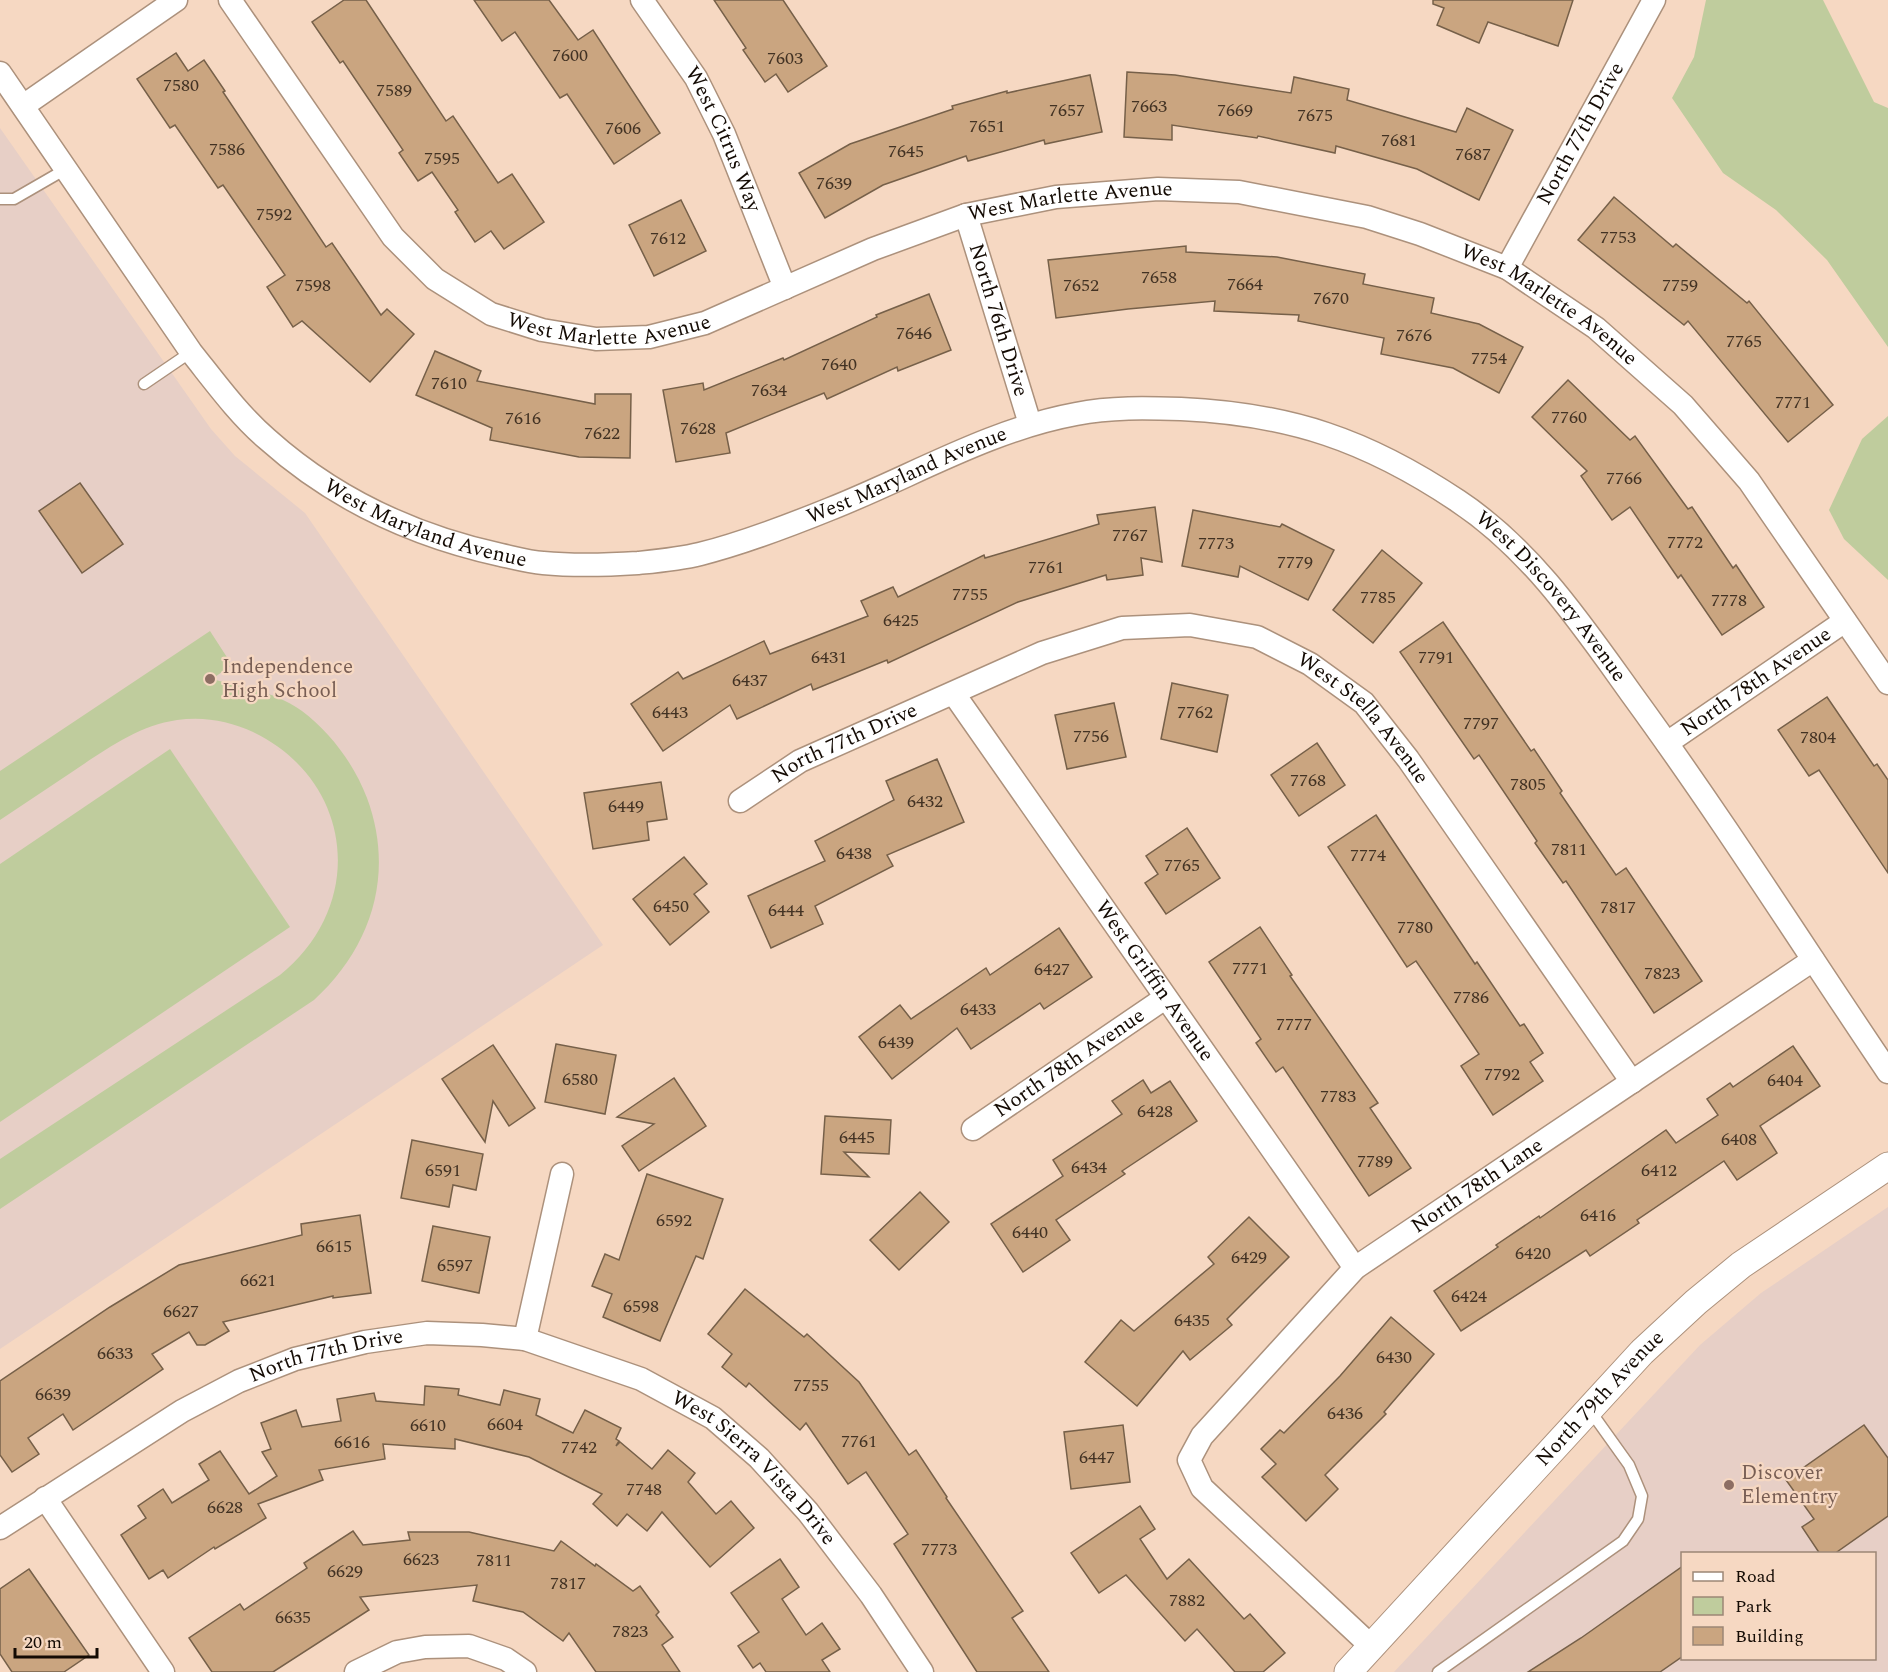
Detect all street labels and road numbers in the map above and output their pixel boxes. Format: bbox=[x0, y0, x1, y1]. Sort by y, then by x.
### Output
street label: North 77th Drive bbox=[1528, 57, 1633, 211]
street label: West Citrus Way bbox=[677, 60, 770, 218]
street label: West Marlette Avenue bbox=[965, 173, 1173, 230]
street label: West Marlette Avenue bbox=[1456, 235, 1645, 374]
street label: North 76th Drive bbox=[960, 240, 1037, 401]
street label: West Marlette Avenue bbox=[503, 304, 716, 355]
street label: West Maryland Avenue bbox=[802, 418, 1012, 533]
street label: West Maryland Avenue bbox=[318, 470, 530, 576]
street label: West Discovery Avenue bbox=[1468, 503, 1634, 689]
street label: North 78th Avenue bbox=[1674, 619, 1838, 745]
street label: West Stella Avenue bbox=[1291, 644, 1437, 791]
street label: North 77th Drive bbox=[765, 695, 923, 792]
street label: West Griffin Avenue bbox=[1087, 894, 1222, 1068]
street label: North 78th Avenue bbox=[988, 1000, 1152, 1126]
street label: North 78th Lane bbox=[1405, 1130, 1550, 1242]
street label: North 77th Drive bbox=[244, 1321, 405, 1392]
street label: North 79th Avenue bbox=[1528, 1323, 1672, 1474]
street label: West Sierra Vista Drive bbox=[666, 1382, 844, 1552]

